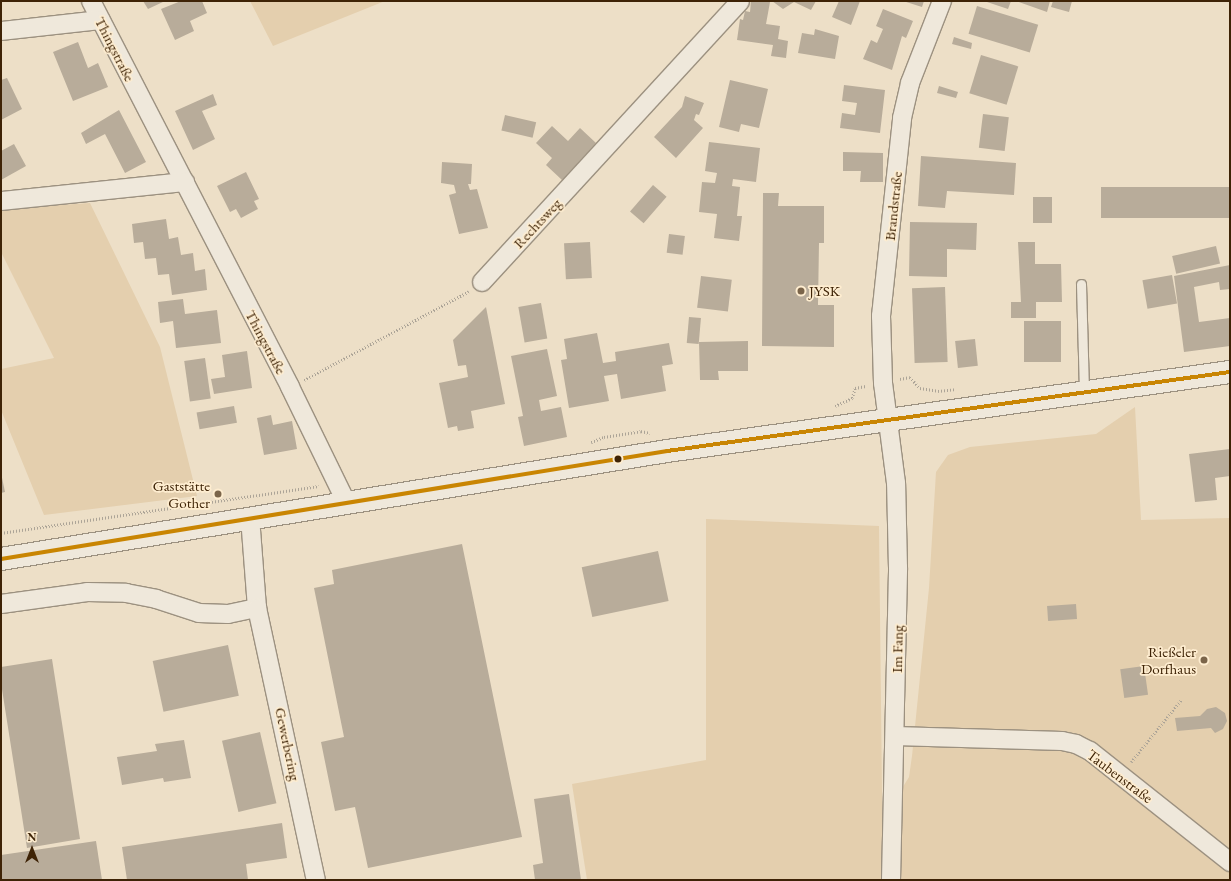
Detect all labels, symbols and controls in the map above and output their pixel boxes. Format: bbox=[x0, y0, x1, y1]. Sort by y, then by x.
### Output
street label: Thingstraße bbox=[91, 14, 139, 84]
street label: Brandstraße bbox=[880, 171, 906, 241]
street label: Rechtsweg bbox=[509, 194, 565, 252]
place label: JYSK bbox=[809, 282, 840, 300]
marker: JYSK bbox=[796, 286, 806, 296]
street label: Thingstraße bbox=[242, 307, 290, 377]
unlabelled marker bbox=[613, 454, 623, 464]
place label: Gaststätte Gother bbox=[153, 476, 210, 511]
marker: Gaststätte Gother bbox=[213, 489, 223, 499]
street label: Im Fang bbox=[888, 625, 906, 673]
place label: Rießeler Dorfhaus bbox=[1141, 642, 1196, 677]
marker: Rießeler Dorfhaus bbox=[1199, 655, 1209, 665]
street label: Gewerbering bbox=[271, 706, 305, 782]
street label: Taubenstraße bbox=[1084, 745, 1156, 807]
north arrow bbox=[12, 829, 52, 869]
text: N bbox=[28, 830, 36, 844]

